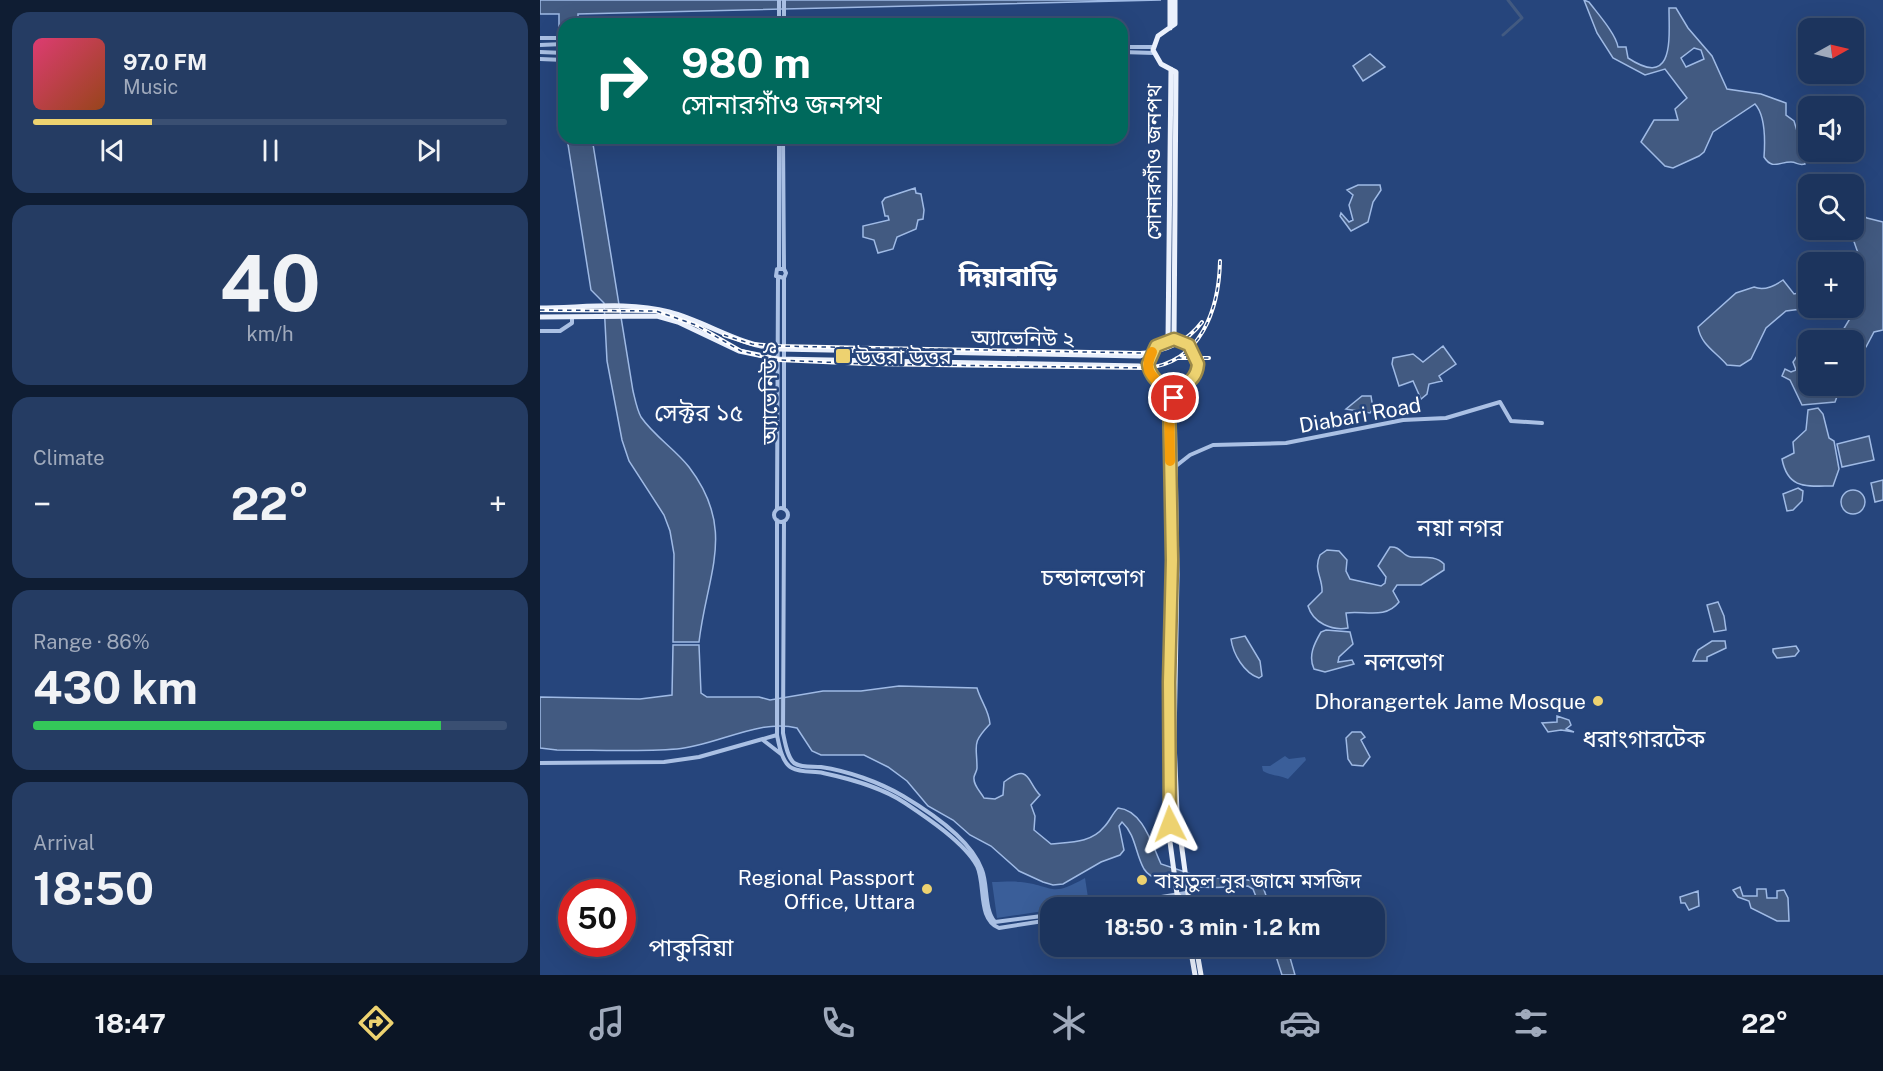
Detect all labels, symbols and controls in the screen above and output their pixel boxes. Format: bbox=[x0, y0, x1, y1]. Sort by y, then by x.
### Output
north arrow bbox=[1798, 18, 1864, 84]
map controls bbox=[1798, 18, 1864, 396]
text: 980 m bbox=[681, 38, 811, 87]
icon: right bbox=[582, 42, 660, 120]
text: 97.0 FM bbox=[123, 49, 207, 75]
text: Music bbox=[123, 75, 178, 99]
street label: সোনারগাঁও জনপথ bbox=[1141, 84, 1166, 240]
text: সোনারগাঁও জনপথ bbox=[681, 88, 882, 120]
button: sound bbox=[1798, 96, 1864, 162]
icon: previous bbox=[96, 134, 129, 167]
icon: pause bbox=[254, 134, 287, 167]
icon: next bbox=[412, 134, 445, 167]
button: search bbox=[1798, 174, 1864, 240]
text: 40 bbox=[219, 237, 321, 329]
button: + bbox=[1798, 252, 1864, 318]
district label: দিয়াবাড়ি bbox=[958, 260, 1058, 292]
text: km/h bbox=[246, 322, 294, 346]
street label: অ্যাভেনিউ ২ bbox=[970, 325, 1075, 351]
button: − bbox=[1798, 330, 1864, 396]
street label: অ্যাভেনিউ ৯ bbox=[757, 341, 782, 446]
place label: উত্তরা উত্তর bbox=[855, 344, 952, 369]
marker: উত্তরা উত্তর bbox=[834, 347, 852, 365]
pin bbox=[1148, 372, 1199, 423]
icon: arrive bbox=[1157, 381, 1190, 414]
street label: Diabari Road bbox=[1297, 392, 1423, 438]
district label: সেক্টর ১৫ bbox=[654, 398, 744, 426]
text: Climate bbox=[33, 446, 105, 470]
text: 22° bbox=[231, 477, 309, 530]
text: − bbox=[33, 485, 51, 523]
text: + bbox=[489, 485, 507, 523]
district label: নয়া নগর bbox=[1416, 513, 1504, 541]
district label: চন্ডালভোগ bbox=[1040, 563, 1145, 591]
text: Range · 86% bbox=[33, 630, 150, 654]
district label: নলভোগ bbox=[1363, 647, 1444, 675]
text: 430 km bbox=[33, 661, 198, 714]
place label: Dhorangertek Jame Mosque bbox=[1314, 689, 1586, 714]
marker: Dhorangertek Jame Mosque bbox=[1591, 694, 1605, 708]
district label: ধরাংগারটেক bbox=[1583, 724, 1706, 752]
position arrow bbox=[1138, 792, 1202, 856]
text: Arrival bbox=[33, 831, 95, 855]
text: 18:50 bbox=[33, 862, 154, 915]
place label: Regional Passport Office, Uttara bbox=[738, 865, 915, 914]
place label: বায়তুল নূর জামে মসজিদ bbox=[1153, 868, 1362, 894]
marker: বায়তুল নূর জামে মসজিদ bbox=[1135, 873, 1149, 887]
speed limit sign: 50 bbox=[558, 879, 636, 957]
marker: Regional Passport Office, Uttara bbox=[920, 882, 934, 896]
text: 18:50 · 3 min · 1.2 km bbox=[1105, 914, 1320, 940]
district label: পাকুরিয়া bbox=[648, 933, 734, 962]
icon: directions bbox=[355, 1002, 397, 1044]
icon: music bbox=[586, 1002, 628, 1044]
icon: phone bbox=[817, 1002, 859, 1044]
icon: climate bbox=[1048, 1002, 1090, 1044]
icon: car bbox=[1279, 1002, 1321, 1044]
icon: filters bbox=[1510, 1002, 1552, 1044]
text: 18:47 bbox=[95, 1007, 166, 1039]
text: 22° bbox=[1741, 1007, 1788, 1039]

